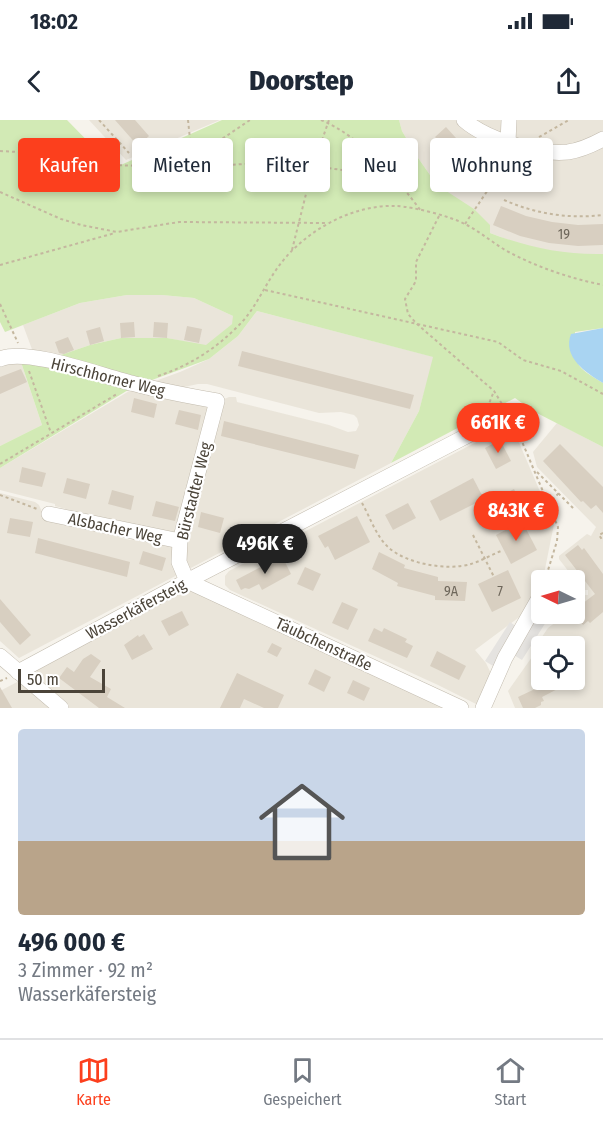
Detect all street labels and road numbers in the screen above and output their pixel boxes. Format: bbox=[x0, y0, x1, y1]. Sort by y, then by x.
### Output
street label: Hirschhorner Weg bbox=[49, 354, 167, 400]
street label: Bürstadter Weg bbox=[173, 440, 215, 542]
street label: Alsbacher Weg bbox=[66, 509, 164, 547]
street label: Wasserkäfersteig bbox=[83, 574, 190, 643]
street label: Täubchenstraße bbox=[273, 613, 375, 675]

